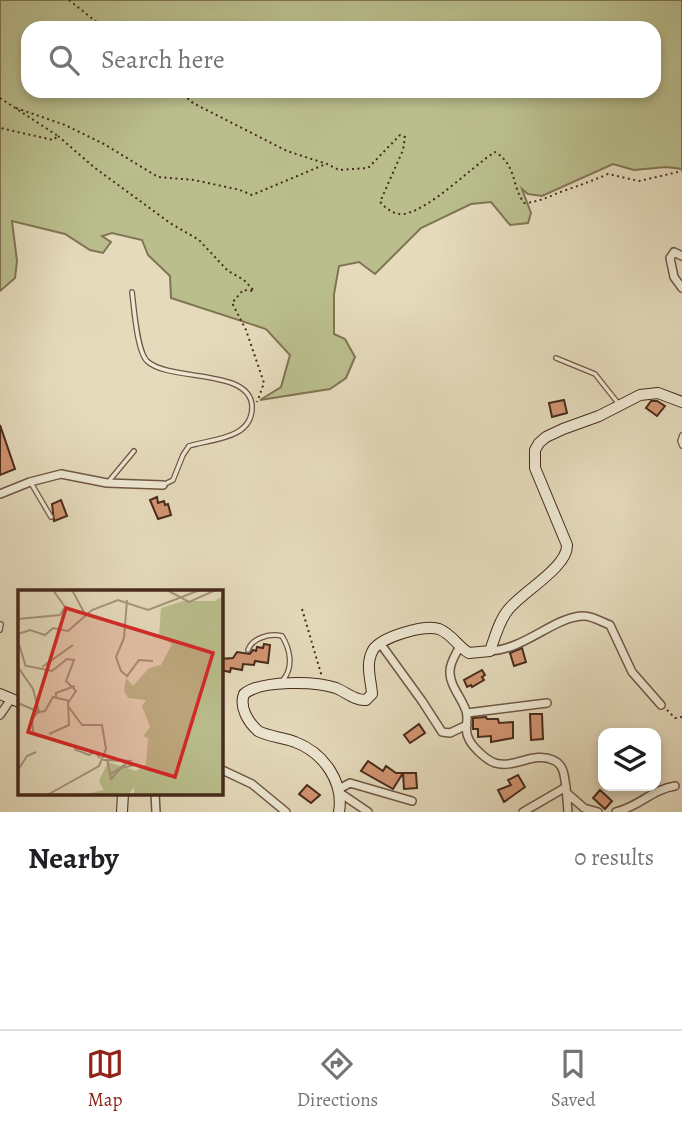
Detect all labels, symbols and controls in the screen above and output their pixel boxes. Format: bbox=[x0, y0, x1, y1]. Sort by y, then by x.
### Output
search box bbox=[21, 21, 661, 98]
icon: search bbox=[45, 41, 83, 79]
text: Search here bbox=[101, 42, 225, 77]
inset map bbox=[18, 590, 222, 794]
map controls bbox=[598, 728, 661, 791]
button: layers bbox=[598, 728, 661, 791]
text: Nearby bbox=[28, 838, 119, 878]
text: 0 results bbox=[574, 842, 654, 873]
tab: Map bbox=[86, 1045, 124, 1113]
tab: Directions bbox=[297, 1045, 378, 1113]
tab: Saved bbox=[551, 1045, 596, 1113]

